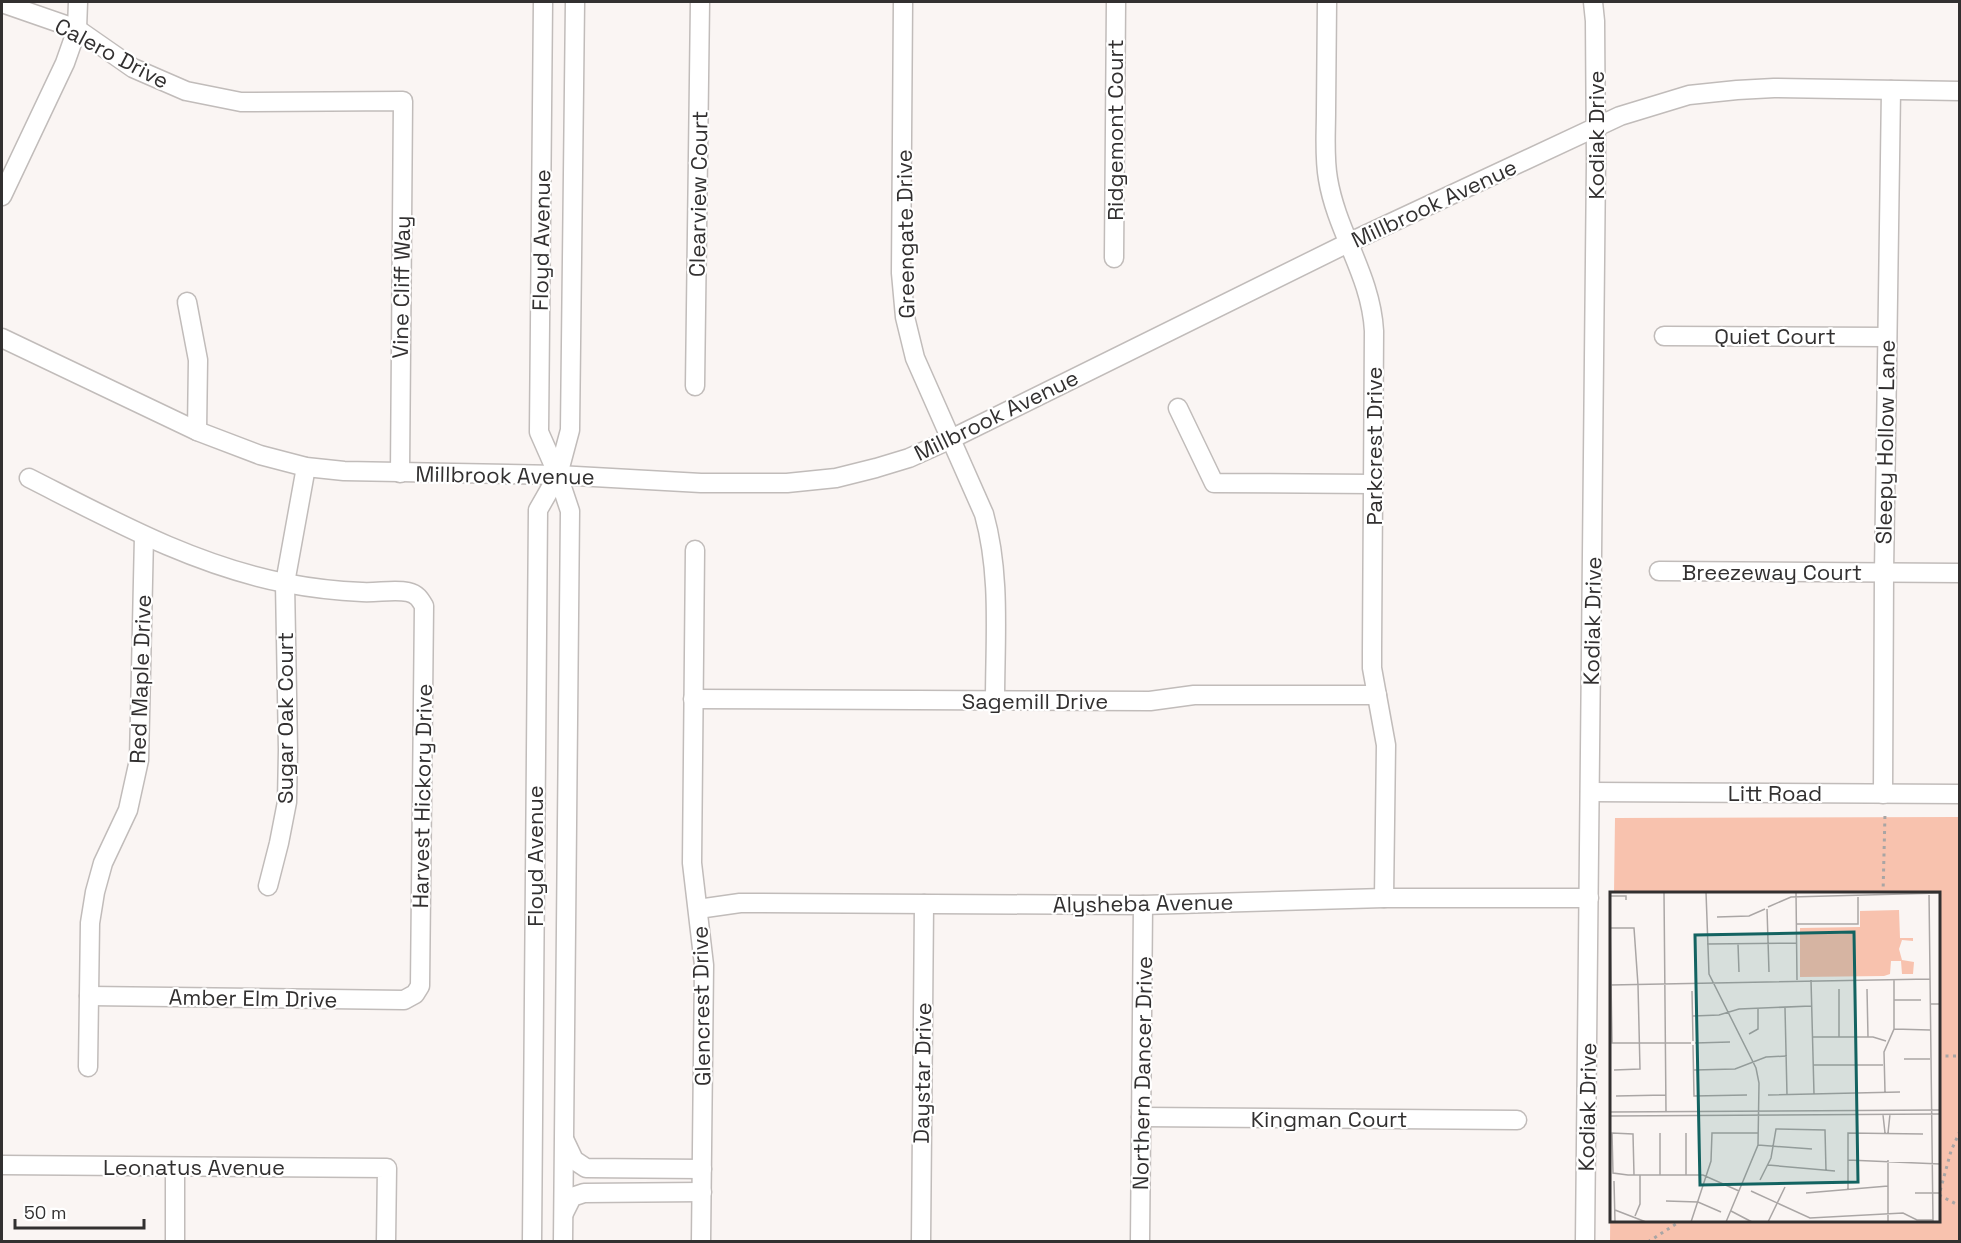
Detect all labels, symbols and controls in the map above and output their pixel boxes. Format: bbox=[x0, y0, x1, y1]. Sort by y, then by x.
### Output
street label: Calero Drive bbox=[50, 11, 174, 95]
street label: Ridgemont Court bbox=[1101, 39, 1129, 221]
street label: Kodiak Drive bbox=[1582, 71, 1610, 199]
street label: Clearview Court bbox=[683, 111, 713, 277]
street label: Greengate Drive bbox=[890, 149, 920, 319]
street label: Millbrook Avenue bbox=[1347, 152, 1521, 254]
street label: Floyd Avenue bbox=[526, 169, 556, 311]
street label: Vine Cliff Way bbox=[386, 215, 416, 359]
street label: Quiet Court bbox=[1714, 322, 1836, 350]
street label: Sleepy Hollow Lane bbox=[1869, 339, 1901, 545]
street label: Millbrook Avenue bbox=[909, 363, 1083, 467]
street label: Parkcrest Drive bbox=[1360, 366, 1388, 526]
street label: Millbrook Avenue bbox=[415, 459, 595, 491]
street label: Kodiak Drive bbox=[1577, 556, 1607, 686]
street label: Breezeway Court bbox=[1682, 558, 1862, 586]
street label: Red Maple Drive bbox=[123, 594, 157, 764]
street label: Sugar Oak Court bbox=[271, 632, 299, 804]
street label: Harvest Hickory Drive bbox=[406, 683, 438, 909]
street label: Sagemill Drive bbox=[962, 687, 1108, 715]
street label: Litt Road bbox=[1728, 779, 1822, 807]
street label: Floyd Avenue bbox=[521, 785, 549, 927]
street label: Alysheba Avenue bbox=[1052, 887, 1234, 919]
inset map bbox=[1610, 892, 1940, 1222]
street label: Glencrest Drive bbox=[686, 926, 716, 1086]
street label: Northern Dancer Drive bbox=[1126, 956, 1158, 1190]
street label: Amber Elm Drive bbox=[168, 983, 338, 1013]
street label: Daystar Drive bbox=[907, 1002, 937, 1144]
street label: Kodiak Drive bbox=[1572, 1042, 1602, 1172]
street label: Kingman Court bbox=[1251, 1105, 1407, 1133]
street label: Leonatus Avenue bbox=[103, 1153, 285, 1181]
scale bar bbox=[15, 1192, 144, 1230]
text: 50 m bbox=[24, 1201, 66, 1224]

